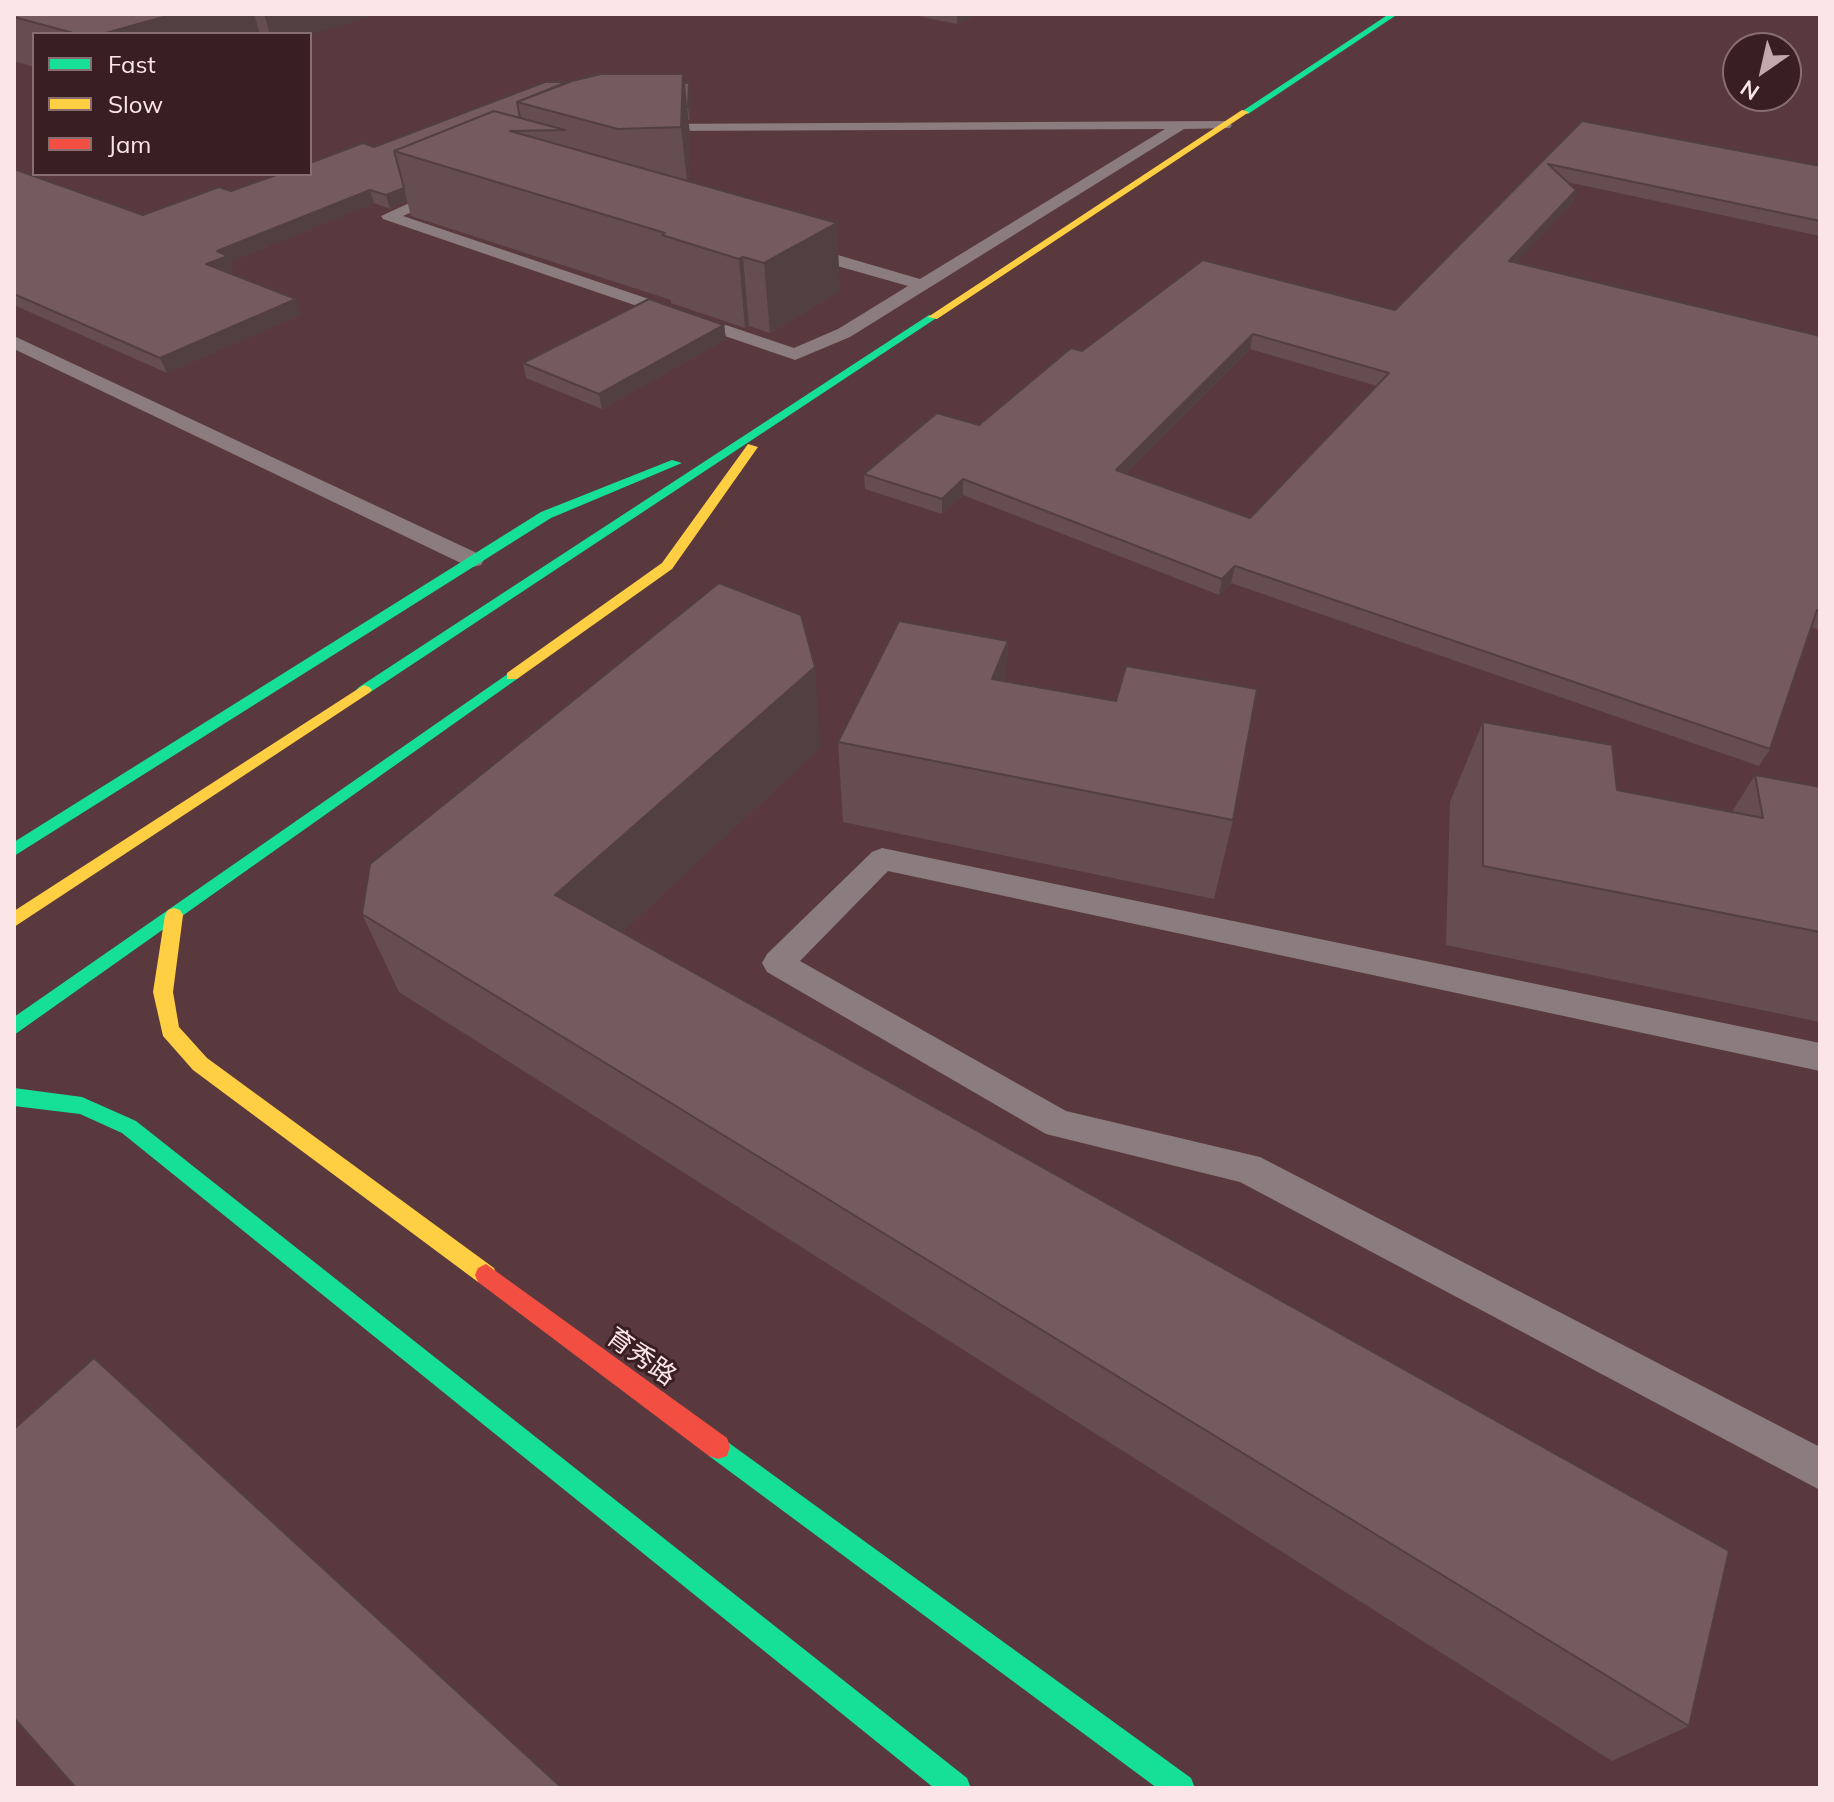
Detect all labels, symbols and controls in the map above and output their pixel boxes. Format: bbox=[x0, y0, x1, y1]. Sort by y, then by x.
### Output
legend bbox=[32, 32, 312, 176]
north arrow bbox=[1722, 32, 1802, 112]
text: Fast bbox=[108, 49, 156, 79]
text: N bbox=[1735, 74, 1764, 106]
text: Slow bbox=[108, 89, 163, 119]
text: Jam bbox=[108, 129, 151, 159]
street label: 育秀路 bbox=[600, 1321, 682, 1393]

